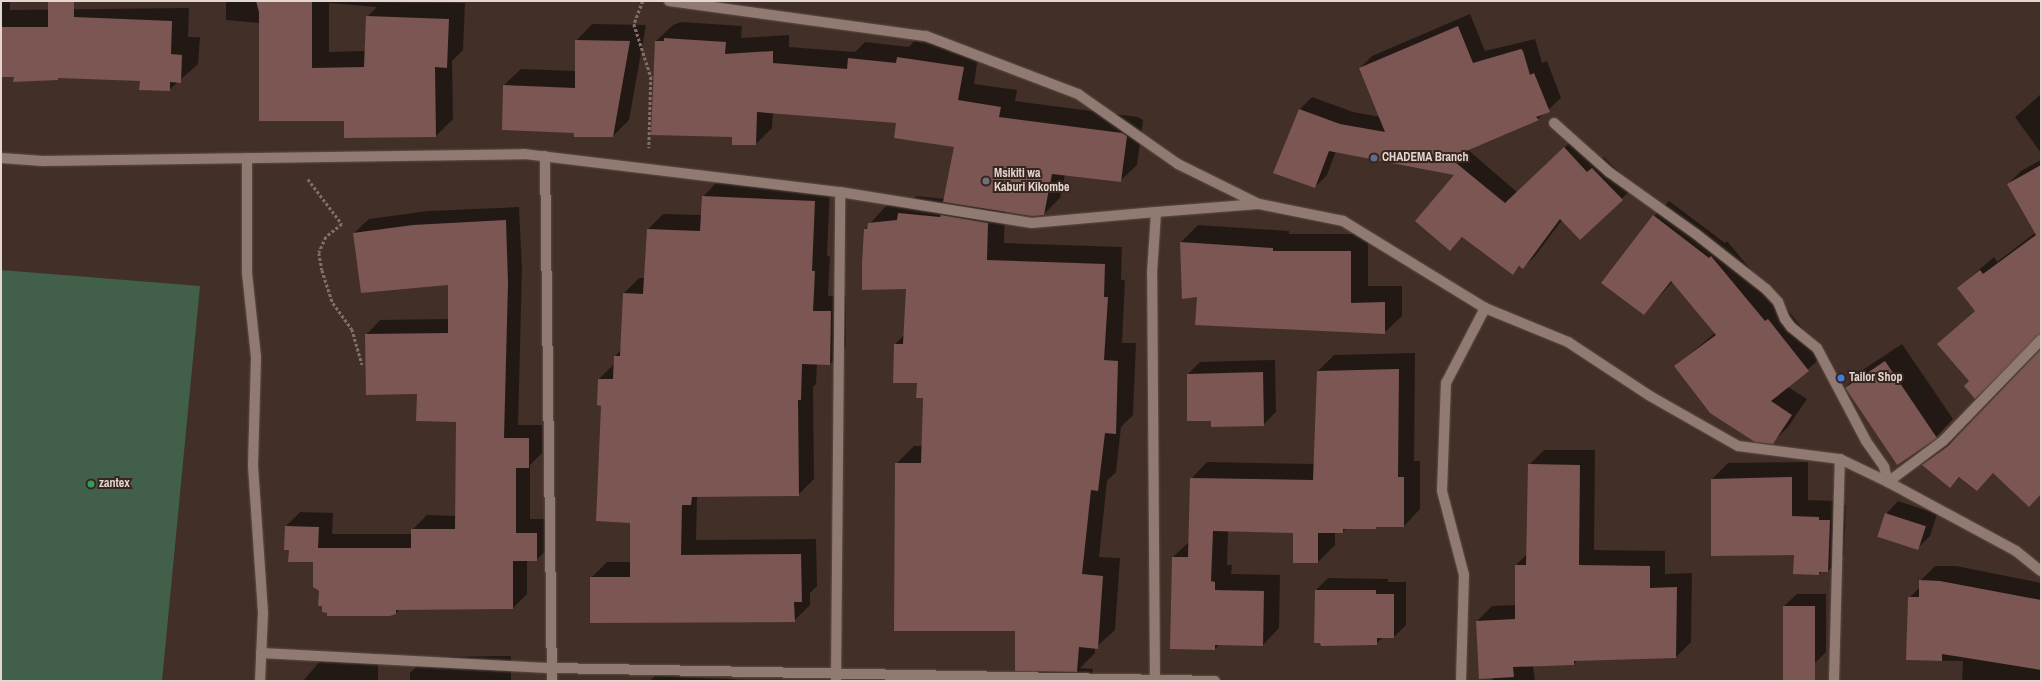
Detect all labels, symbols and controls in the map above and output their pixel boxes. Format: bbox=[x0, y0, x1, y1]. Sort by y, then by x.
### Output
place label: CHADEMA Branch bbox=[1382, 151, 1469, 165]
marker: CHADEMA Branch bbox=[1369, 153, 1379, 163]
place label: Msikiti wa Kaburi Kikombe bbox=[994, 167, 1069, 195]
marker: Msikiti wa Kaburi Kikombe bbox=[981, 176, 991, 186]
place label: Tailor Shop bbox=[1849, 371, 1902, 385]
marker: Tailor Shop bbox=[1836, 373, 1846, 383]
place label: zantex bbox=[99, 477, 130, 491]
marker: zantex bbox=[86, 479, 96, 489]

